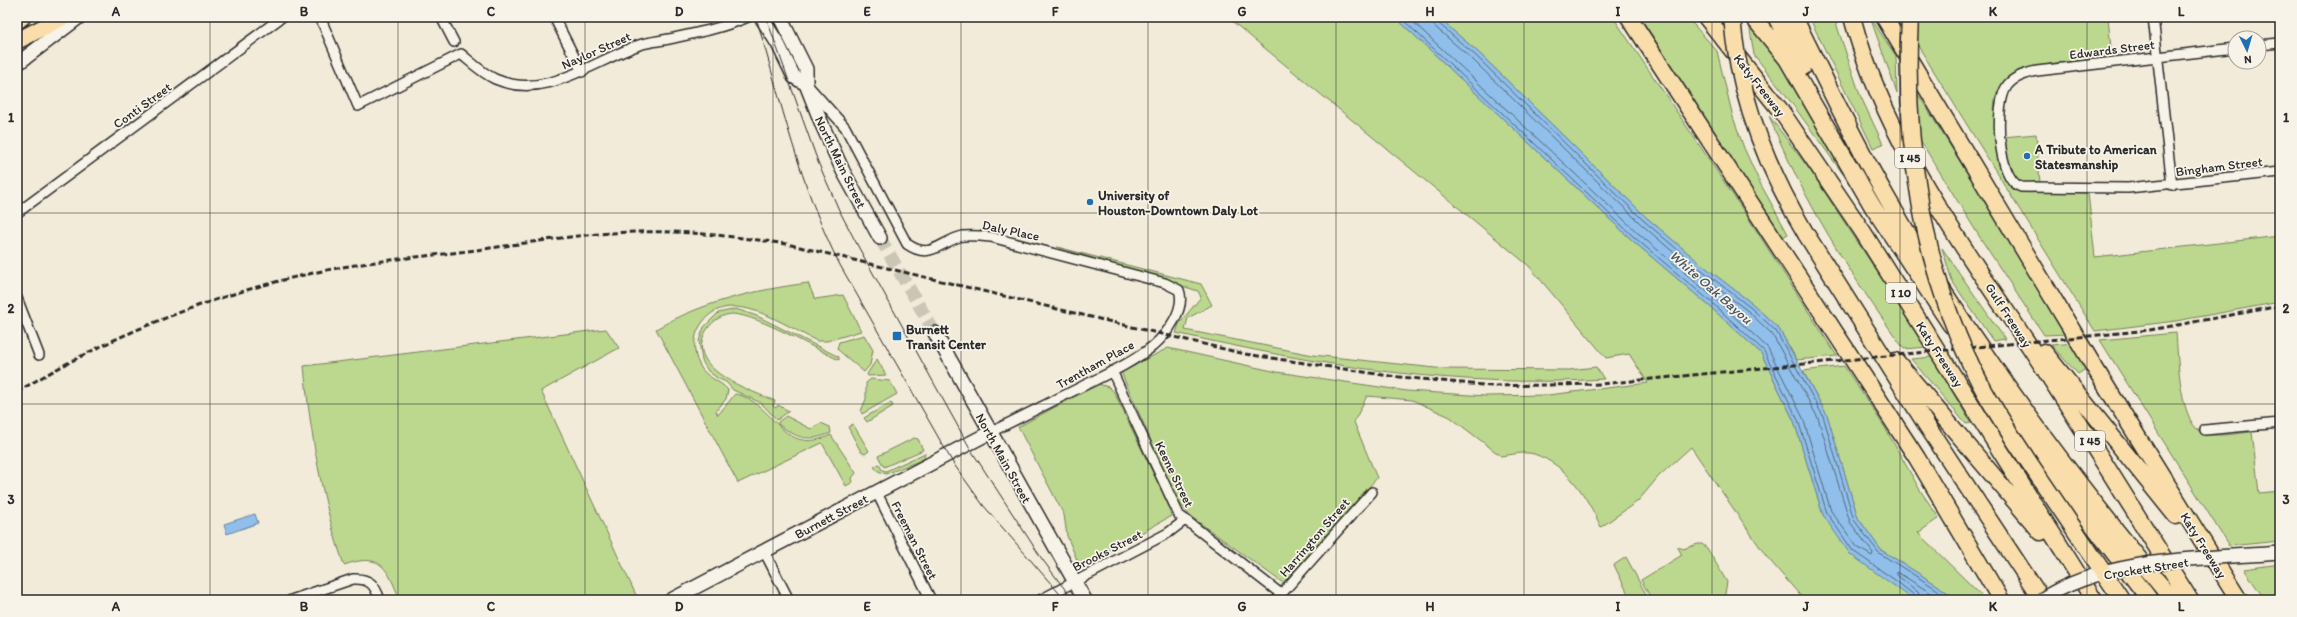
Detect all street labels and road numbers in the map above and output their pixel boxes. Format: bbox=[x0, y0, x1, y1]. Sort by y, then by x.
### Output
street label: Naylor Street bbox=[559, 28, 633, 72]
street label: Edwards Street bbox=[2069, 37, 2156, 62]
street label: Katy Freeway bbox=[1731, 51, 1789, 119]
street label: Conti Street bbox=[110, 79, 174, 132]
street label: North Main Street bbox=[812, 114, 869, 211]
road number: I 45 bbox=[1895, 148, 1925, 168]
street label: Bingham Street bbox=[2175, 154, 2264, 179]
street label: Daly Place bbox=[981, 217, 1041, 244]
street label: Gulf Freeway bbox=[1982, 280, 2035, 350]
road number: I 10 bbox=[1886, 283, 1916, 303]
street label: Katy Freeway bbox=[1913, 319, 1966, 390]
street label: Trentham Place bbox=[1054, 337, 1137, 392]
street label: North Main Street bbox=[973, 411, 1034, 506]
road number: I 45 bbox=[2075, 431, 2105, 451]
street label: Keene Street bbox=[1152, 439, 1197, 510]
street label: Burnett Street bbox=[792, 491, 871, 542]
street label: Harrington Street bbox=[1276, 495, 1353, 580]
street label: Freeman Street bbox=[888, 499, 941, 582]
street label: Katy Freeway bbox=[2177, 510, 2230, 581]
street label: Brooks Street bbox=[1070, 526, 1145, 575]
street label: Crockett Street bbox=[2103, 554, 2190, 583]

